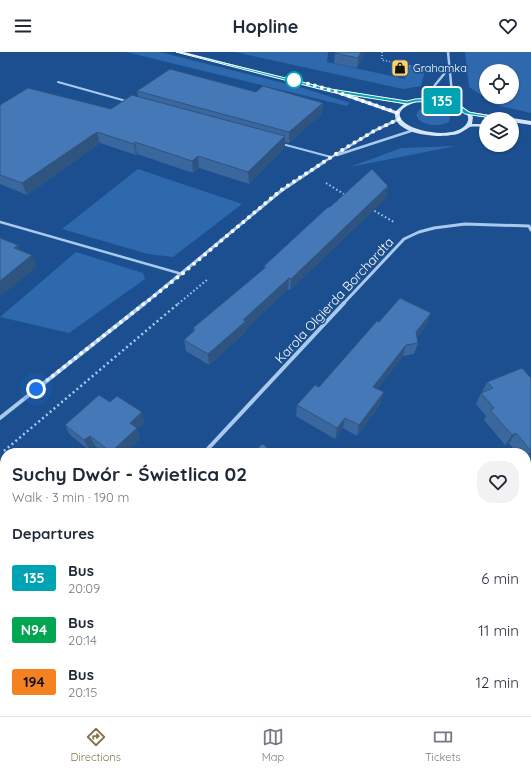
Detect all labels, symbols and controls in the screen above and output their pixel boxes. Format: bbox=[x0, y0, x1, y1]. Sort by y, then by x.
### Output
icon: menu bbox=[12, 15, 34, 37]
text: Hopline bbox=[233, 15, 298, 38]
icon: heart bbox=[497, 15, 519, 37]
shop icon: Grahamka bbox=[390, 58, 410, 78]
place label: Grahamka bbox=[413, 61, 467, 75]
map controls bbox=[479, 64, 519, 152]
button: locate bbox=[479, 64, 519, 104]
unlabelled marker bbox=[285, 71, 303, 89]
line badge: 135 bbox=[419, 88, 465, 114]
text: 135 bbox=[431, 92, 453, 110]
button: layers bbox=[479, 112, 519, 152]
street label: Karola Olgierda Borchardta bbox=[271, 234, 397, 366]
your location bbox=[26, 379, 46, 399]
button: heart bbox=[477, 461, 519, 503]
text: Suchy Dwór - Świetlica 02 bbox=[12, 462, 247, 486]
text: Walk · 3 min · 190 m bbox=[12, 489, 129, 505]
text: Departures bbox=[12, 524, 94, 543]
text: Bus bbox=[68, 561, 94, 580]
text: 135 bbox=[23, 569, 45, 587]
text: 6 min bbox=[481, 569, 519, 588]
text: 20:09 bbox=[68, 580, 100, 596]
text: Bus bbox=[68, 613, 94, 632]
text: N94 bbox=[21, 621, 47, 639]
text: 11 min bbox=[478, 621, 519, 640]
text: 20:14 bbox=[68, 632, 97, 648]
text: Bus bbox=[68, 665, 94, 684]
text: 194 bbox=[23, 673, 45, 691]
text: 12 min bbox=[475, 673, 519, 692]
text: 20:15 bbox=[68, 684, 97, 700]
tab: Directions bbox=[70, 726, 121, 764]
tab: Map bbox=[262, 726, 284, 764]
tab: Tickets bbox=[425, 726, 461, 764]

